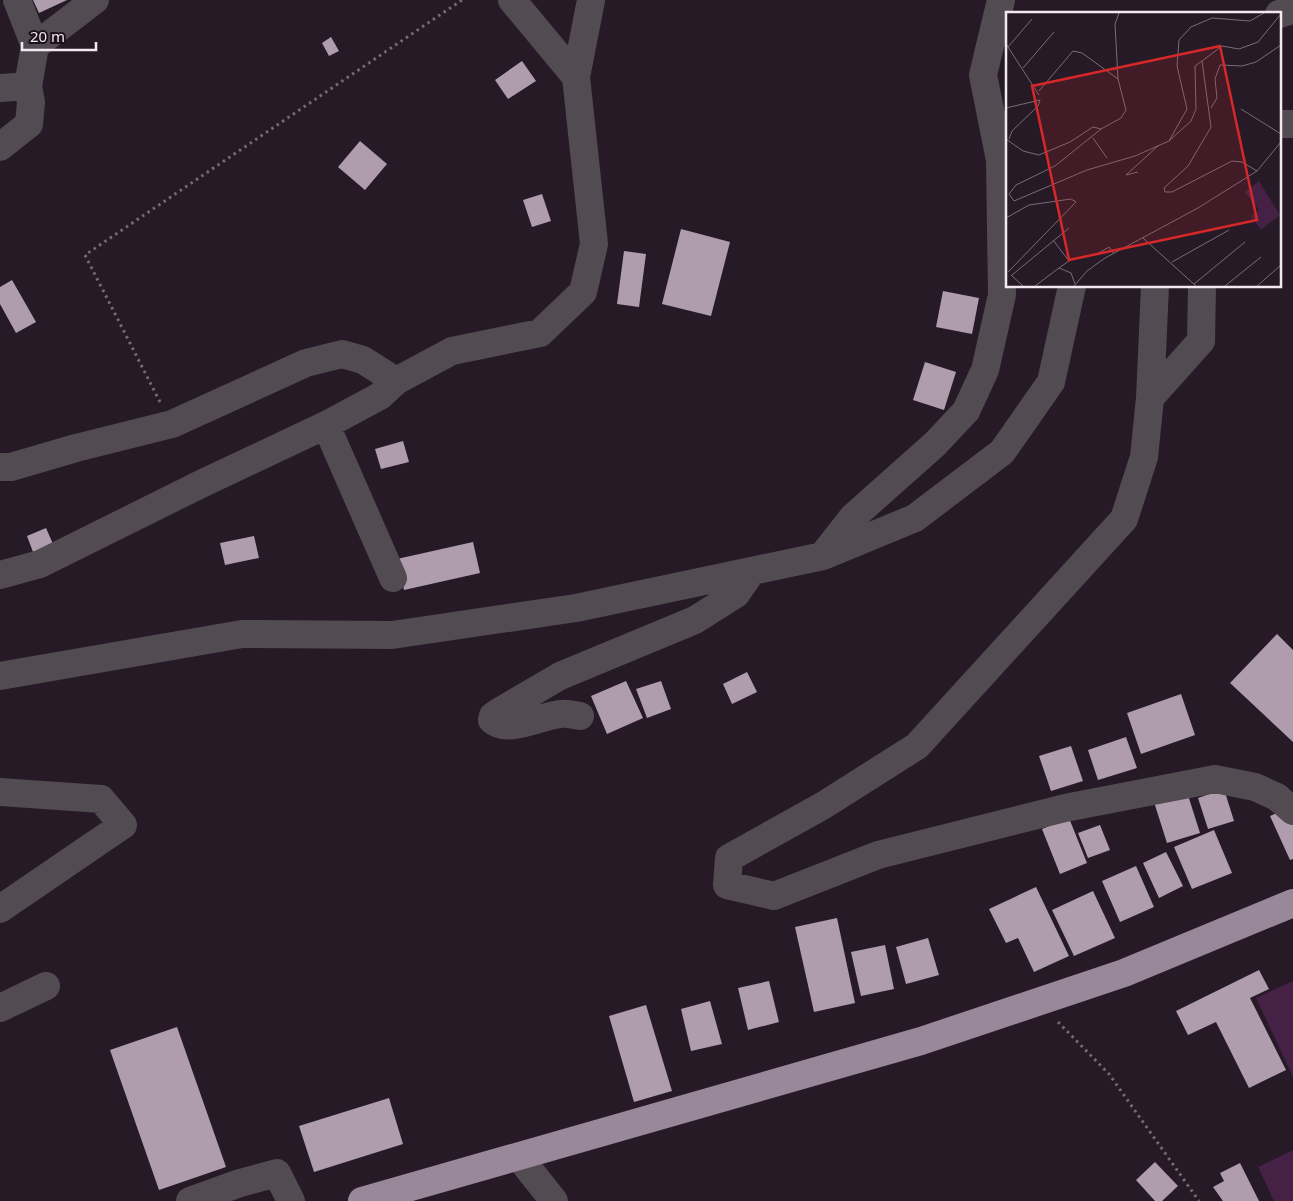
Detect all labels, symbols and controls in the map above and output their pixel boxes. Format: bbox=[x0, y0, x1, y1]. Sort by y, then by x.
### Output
inset map bbox=[1006, 12, 1280, 288]
scale bar bbox=[22, 20, 96, 52]
text: 20 m bbox=[30, 26, 65, 46]

